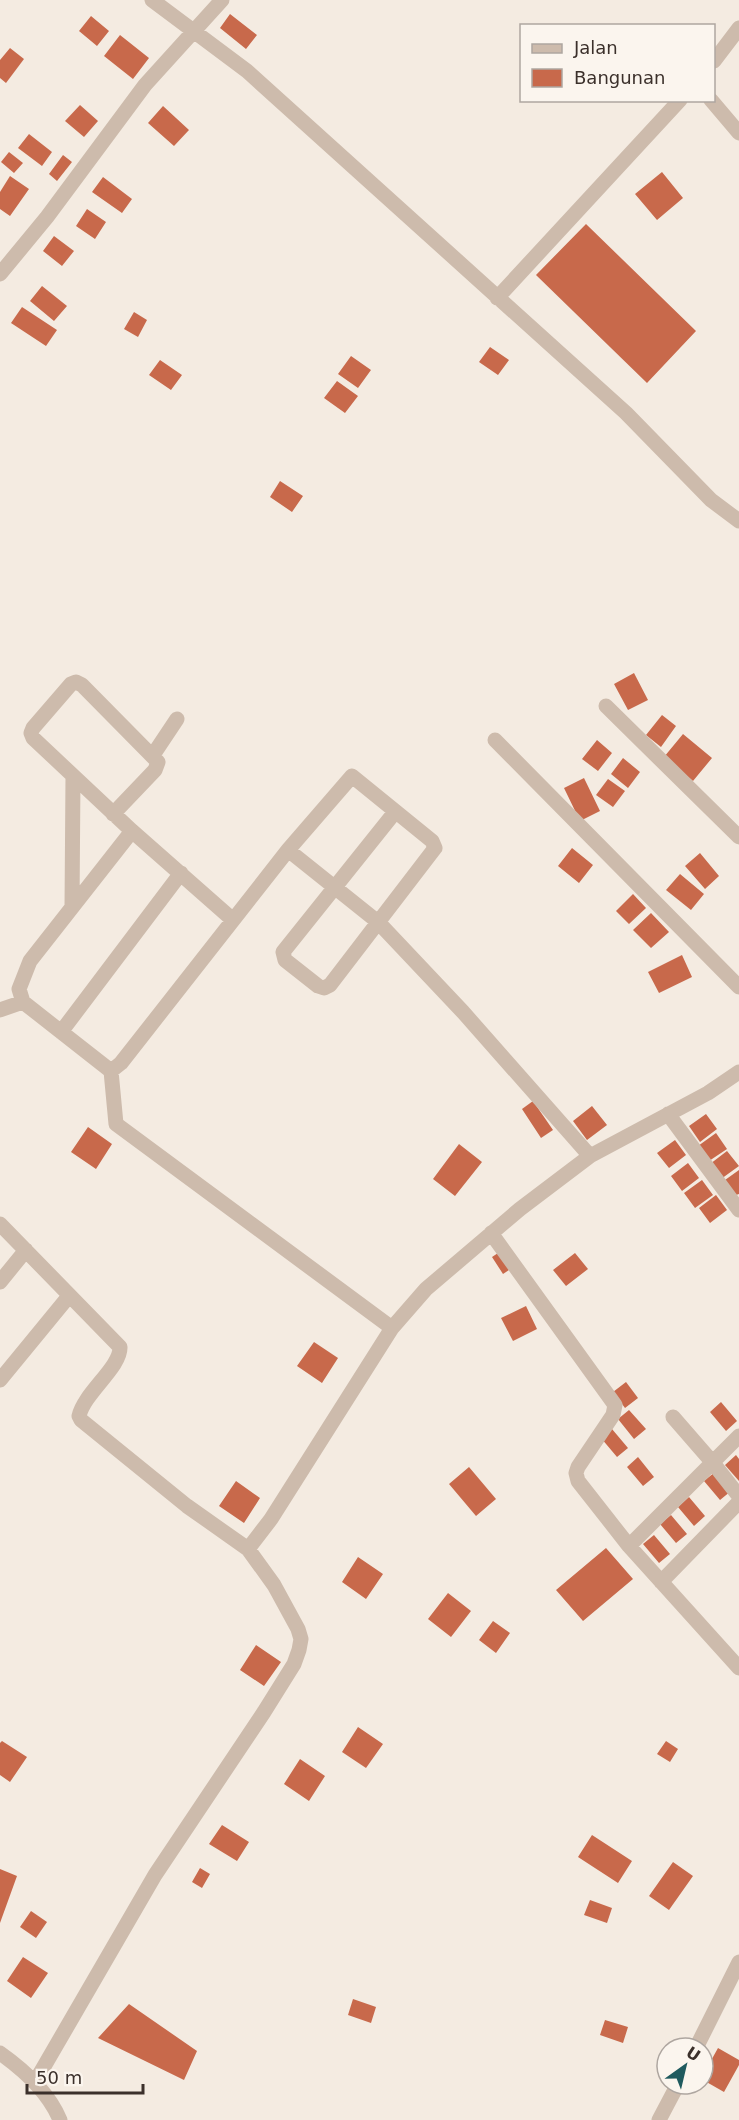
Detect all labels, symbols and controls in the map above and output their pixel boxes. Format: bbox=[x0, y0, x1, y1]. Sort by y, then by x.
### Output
legend bbox=[520, 24, 715, 102]
text: Jalan bbox=[573, 37, 618, 58]
text: Bangunan bbox=[574, 67, 665, 88]
north arrow bbox=[655, 2036, 715, 2096]
text: U bbox=[682, 2042, 704, 2065]
scale bar bbox=[27, 2057, 142, 2095]
text: 50 m bbox=[36, 2067, 82, 2088]

